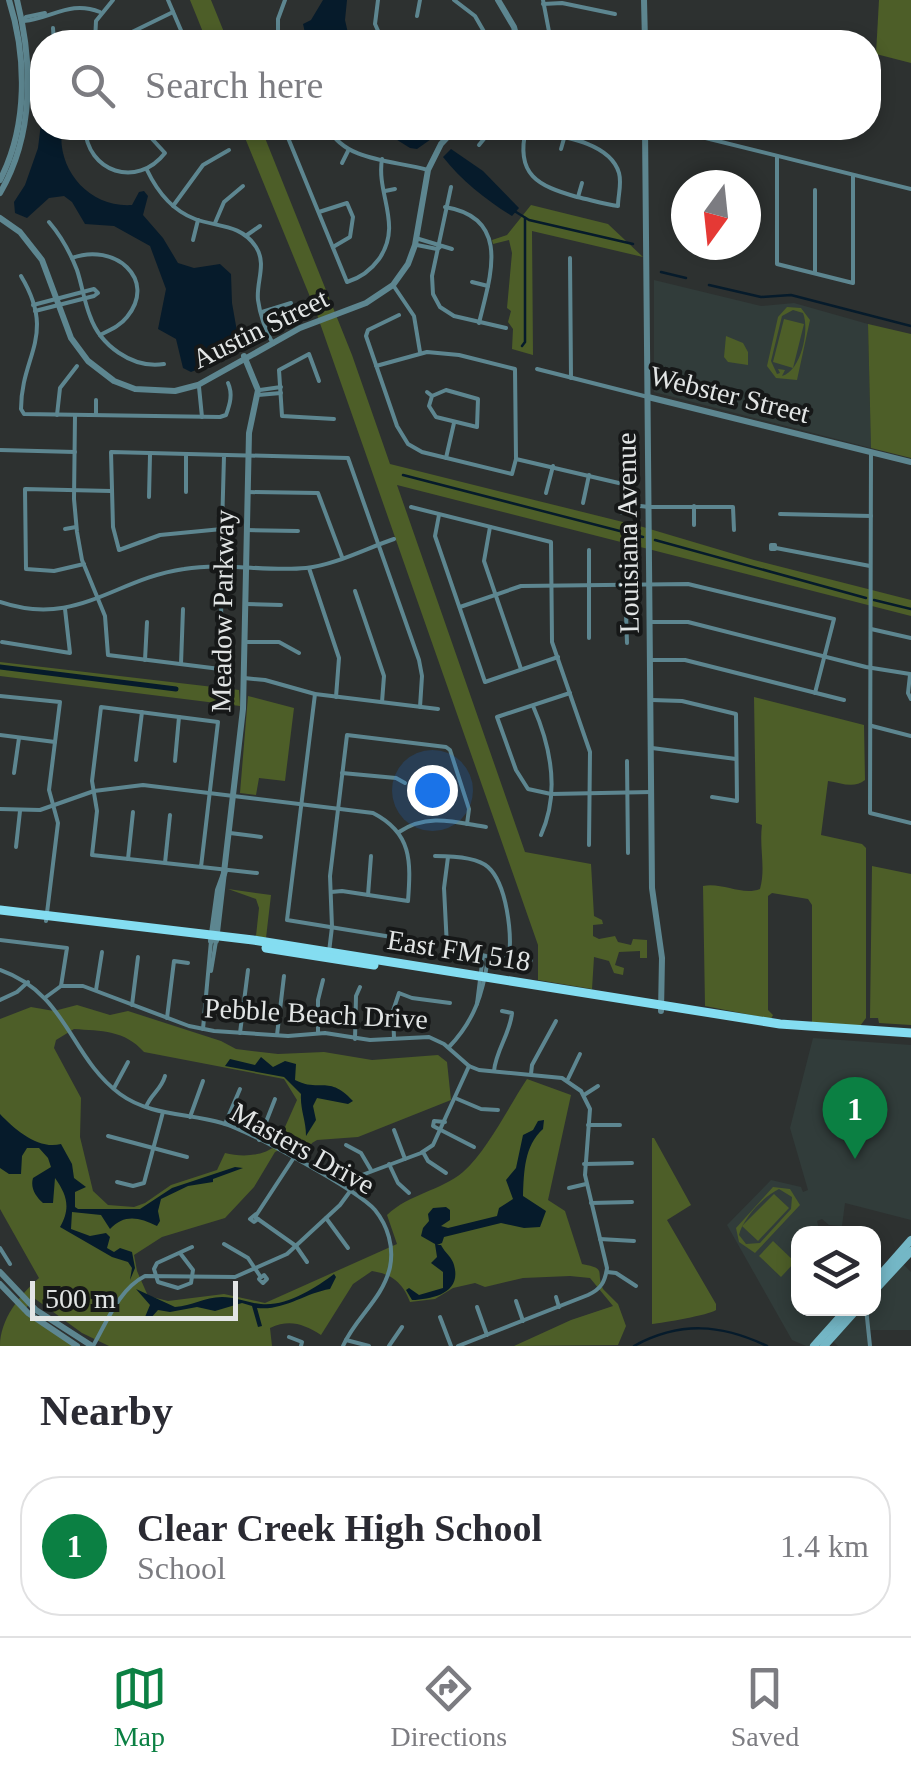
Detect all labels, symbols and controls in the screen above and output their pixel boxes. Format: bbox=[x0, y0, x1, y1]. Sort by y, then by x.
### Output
search box bbox=[30, 30, 881, 140]
icon: search bbox=[65, 58, 120, 113]
text: Search here bbox=[145, 64, 323, 106]
north arrow bbox=[671, 170, 761, 260]
street label: Austin Street bbox=[187, 282, 333, 375]
street label: Webster Street bbox=[647, 360, 813, 429]
street label: Louisiana Avenue bbox=[610, 432, 645, 634]
street label: Meadow Parkway bbox=[205, 509, 240, 713]
your location bbox=[407, 765, 458, 816]
street label: East FM 518 bbox=[385, 924, 533, 977]
street label: Pebble Beach Drive bbox=[203, 992, 429, 1035]
pin: 1 bbox=[822, 1076, 888, 1159]
street label: Masters Drive bbox=[226, 1096, 380, 1201]
map controls bbox=[791, 1226, 881, 1316]
button: layers bbox=[791, 1226, 881, 1316]
scale bar bbox=[30, 1276, 238, 1320]
text: 500 m bbox=[45, 1283, 116, 1314]
text: Nearby bbox=[40, 1388, 173, 1434]
text: Clear Creek High School bbox=[137, 1507, 542, 1549]
text: 1 bbox=[67, 1528, 83, 1564]
text: 1.4 km bbox=[780, 1528, 869, 1564]
text: School bbox=[137, 1550, 226, 1586]
tab: Map bbox=[112, 1661, 167, 1753]
tab: Directions bbox=[390, 1661, 507, 1753]
tab: Saved bbox=[731, 1661, 799, 1753]

